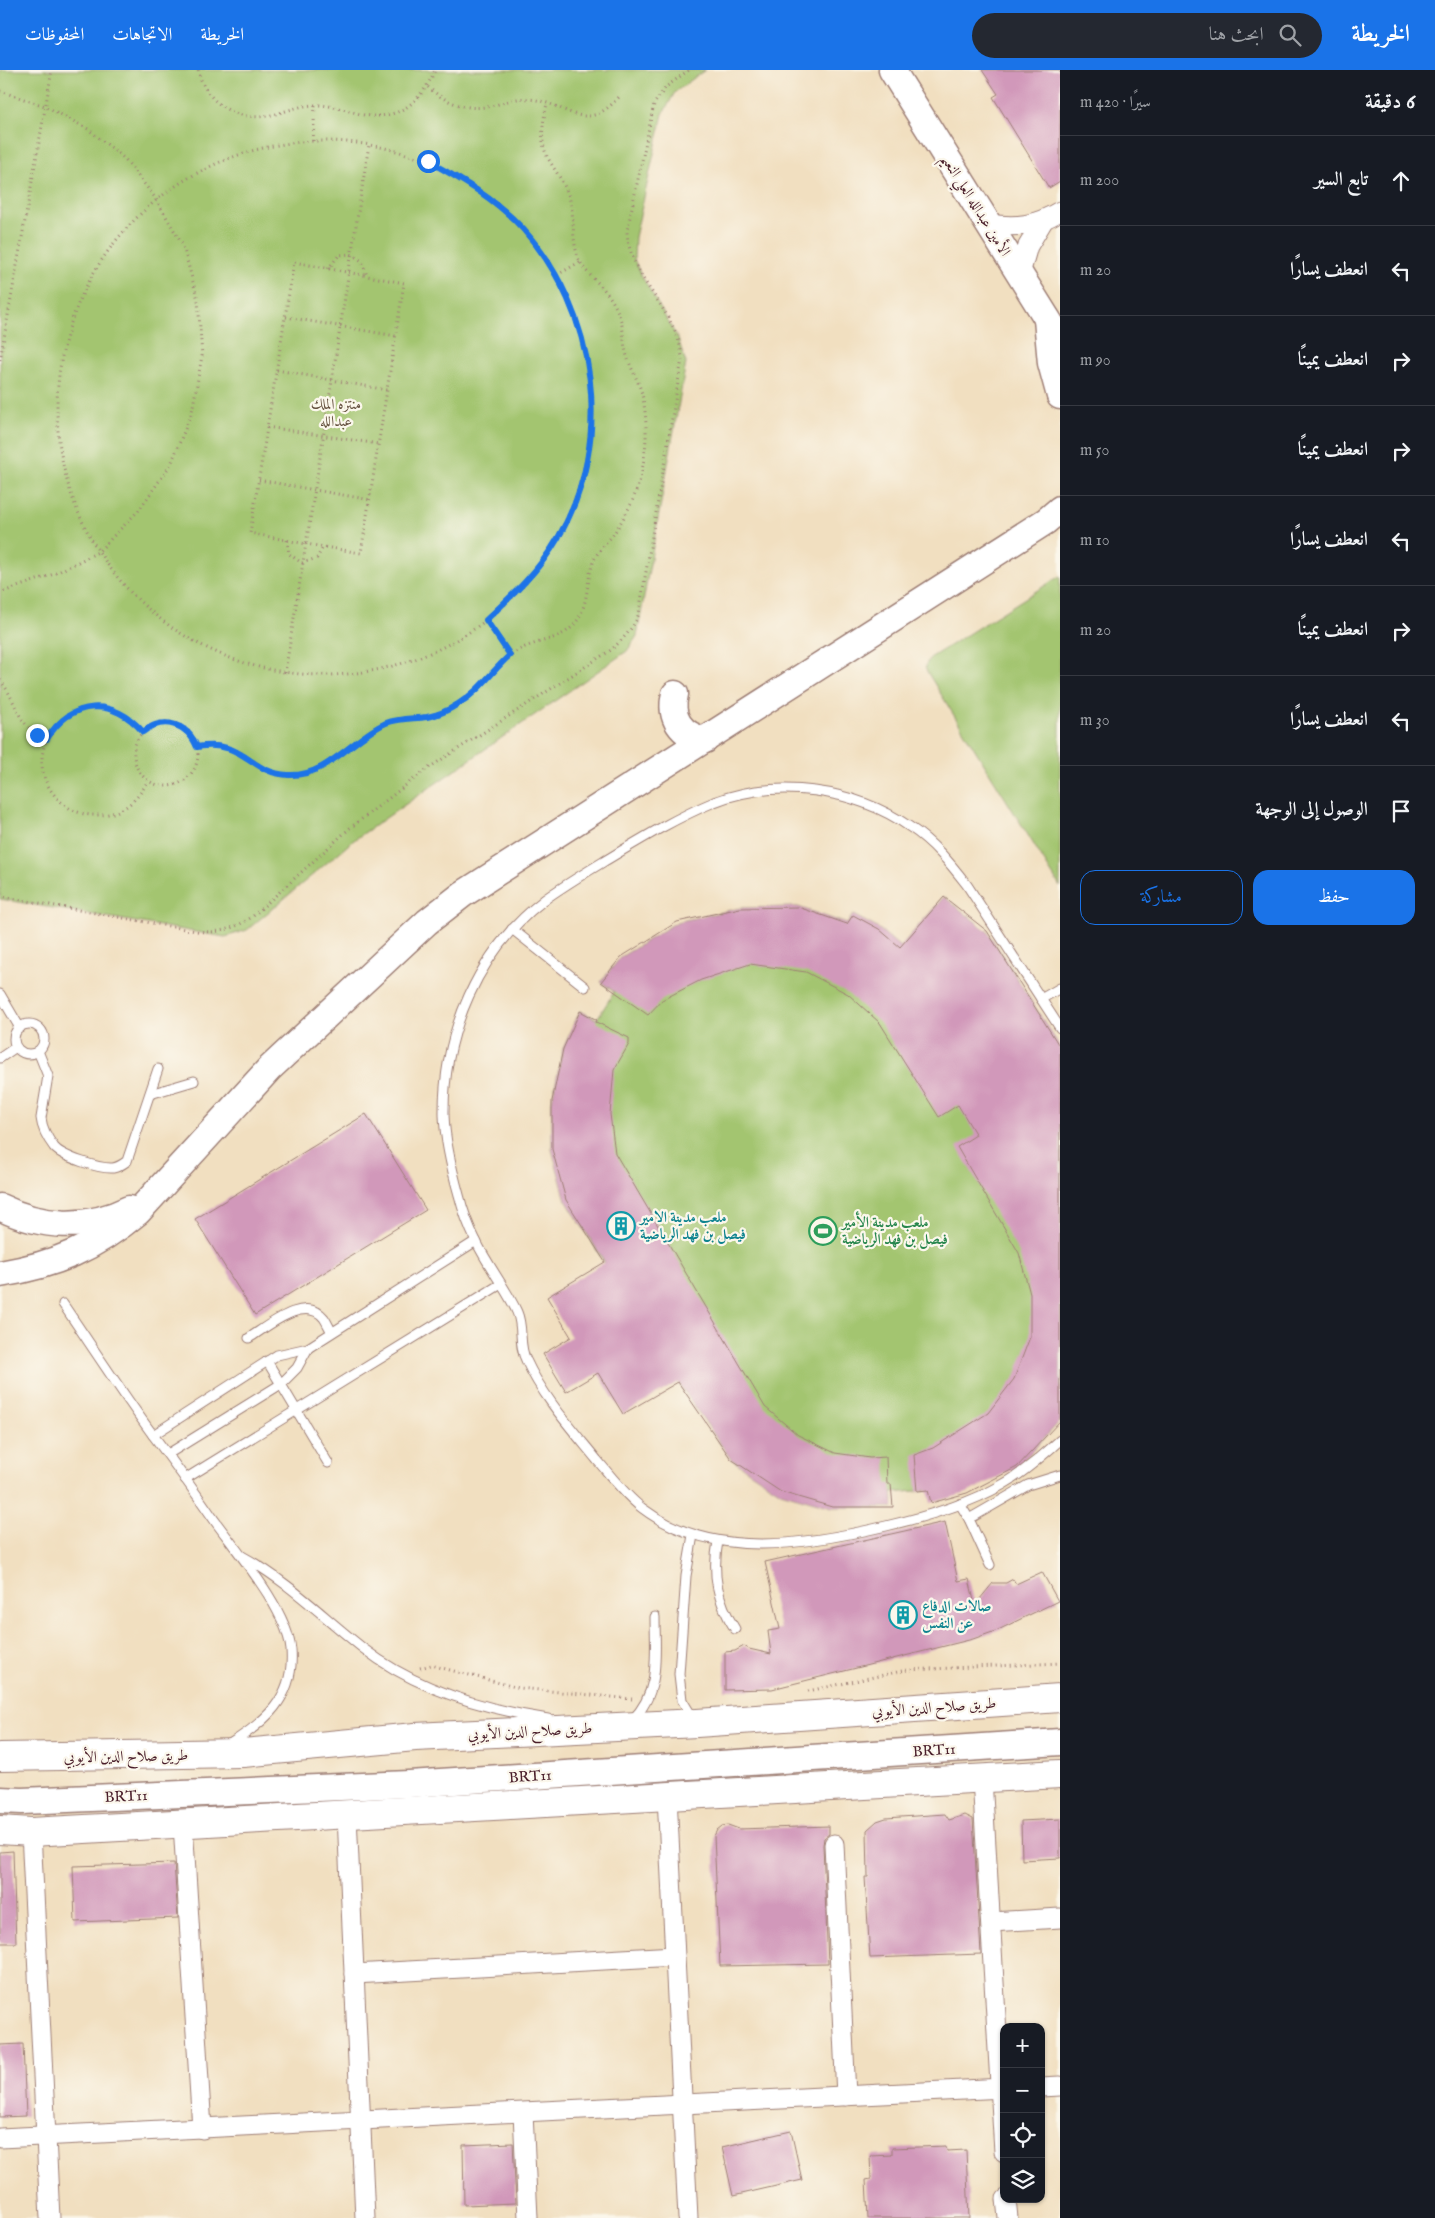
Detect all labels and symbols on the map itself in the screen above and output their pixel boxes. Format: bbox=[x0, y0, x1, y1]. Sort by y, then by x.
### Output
route start bbox=[417, 150, 440, 173]
street label: الأمين عبدالله العلي النعيم bbox=[932, 150, 1016, 262]
park label: منتزه الملك عبدالله bbox=[311, 395, 361, 431]
route end bbox=[26, 724, 49, 747]
place label: ملعب مدينة الامير فيصل بن فهد الرياضية bbox=[638, 1208, 746, 1245]
building icon: ملعب مدينة الامير فيصل بن فهد الرياضية bbox=[606, 1211, 636, 1241]
place label: ملعب مدينة الأمير فيصل بن فهد الرياضية bbox=[840, 1211, 948, 1250]
sports icon: ملعب مدينة الأمير فيصل بن فهد الرياضية bbox=[808, 1216, 838, 1246]
place label: صالات الدفاع عن النفس bbox=[922, 1597, 991, 1634]
building icon: صالات الدفاع عن النفس bbox=[888, 1600, 918, 1630]
street label: طريق صلاح الدين الأيوبي bbox=[871, 1692, 997, 1724]
street label: طريق صلاح الدين الأيوبي bbox=[467, 1717, 593, 1747]
street label: BRT11 bbox=[912, 1740, 956, 1761]
street label: طريق صلاح الدين الأيوبي bbox=[64, 1744, 188, 1770]
street label: BRT11 bbox=[508, 1766, 552, 1787]
street label: BRT11 bbox=[104, 1786, 148, 1807]

